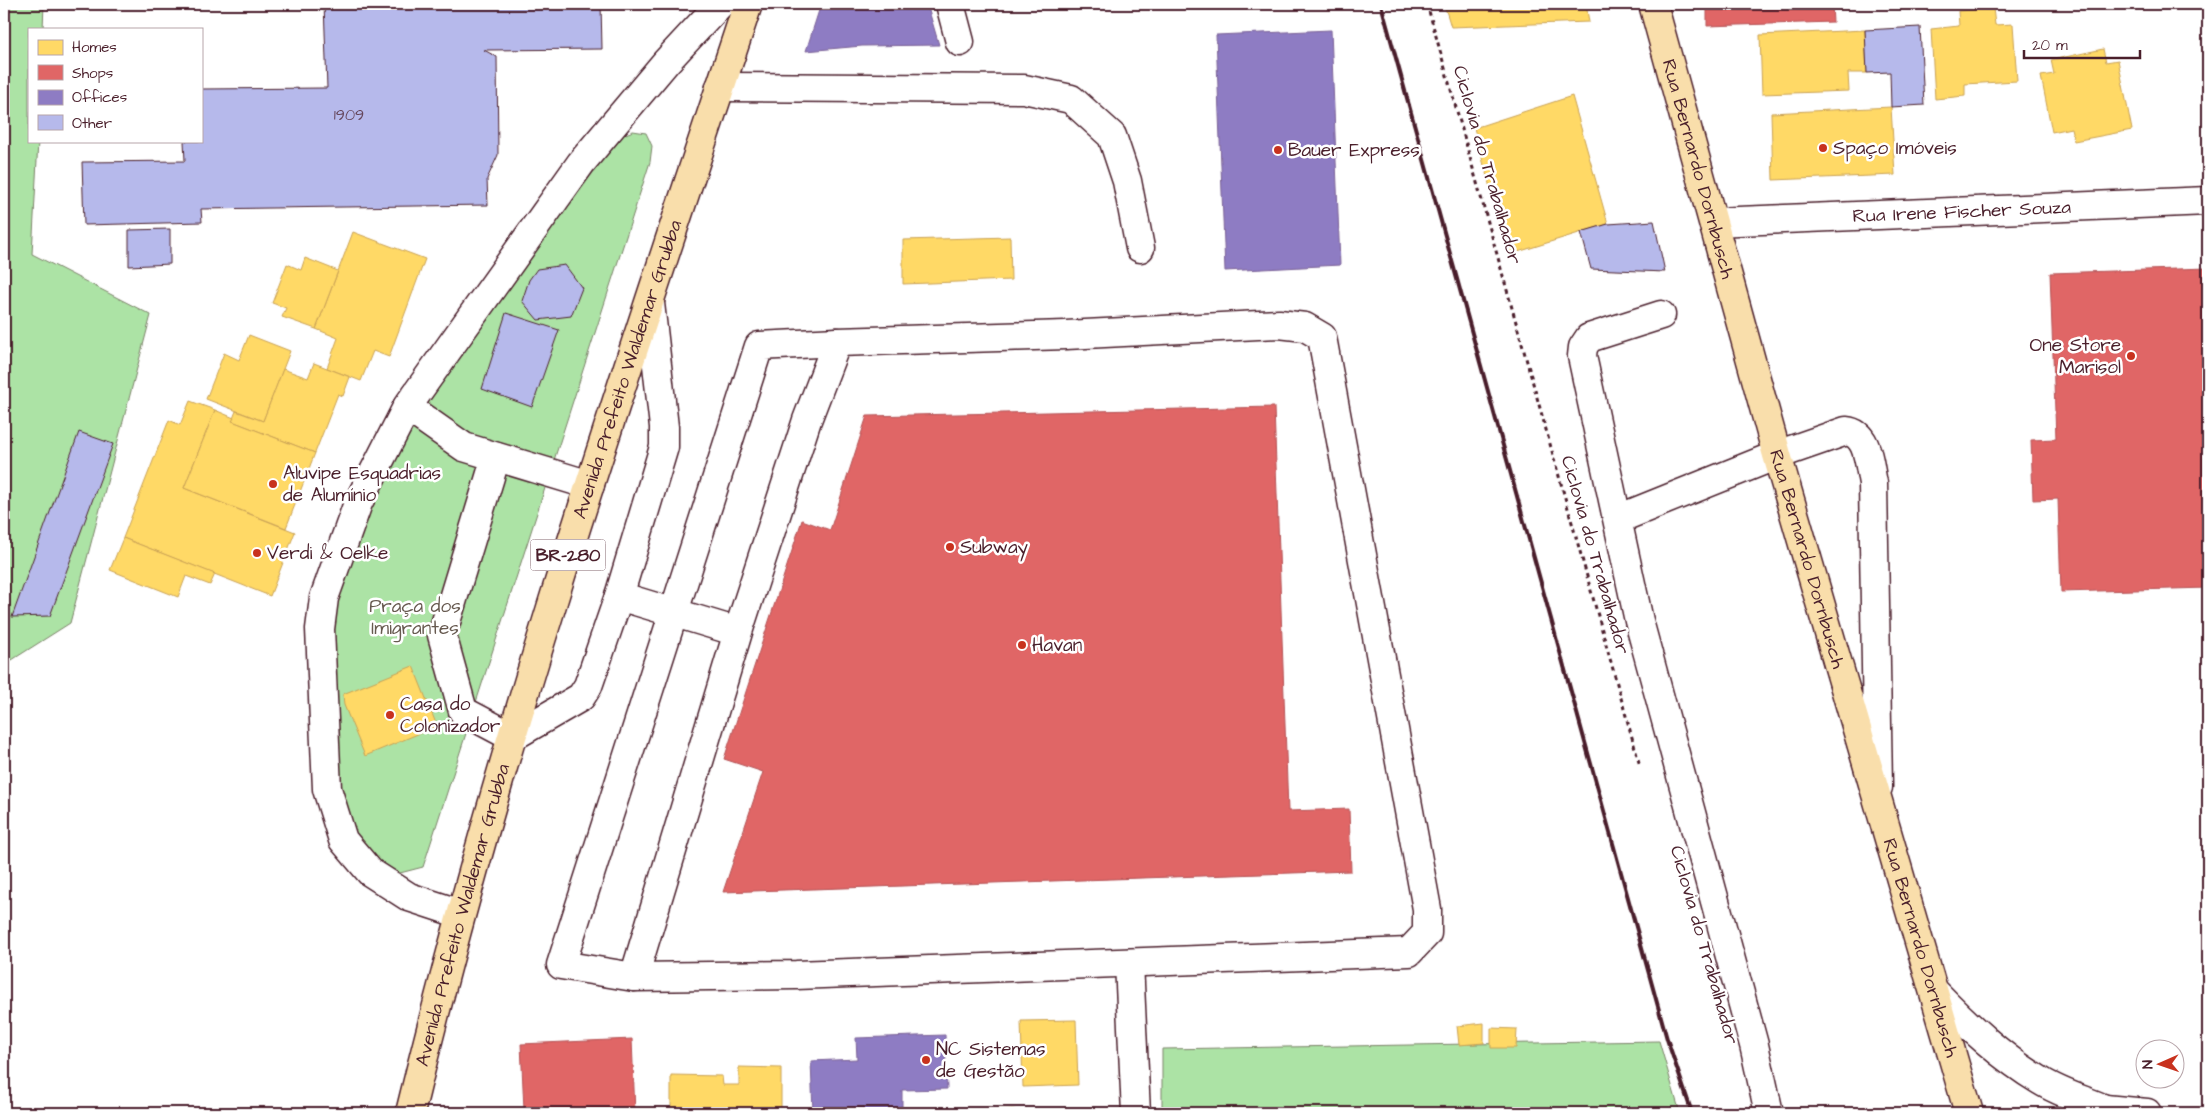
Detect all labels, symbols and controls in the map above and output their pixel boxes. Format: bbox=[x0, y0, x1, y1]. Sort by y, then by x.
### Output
legend bbox=[28, 28, 202, 142]
scale bar bbox=[2024, 28, 2141, 60]
text: 20 m bbox=[2032, 35, 2068, 56]
text: Homes bbox=[72, 37, 117, 58]
street label: Rua Bernardo Dornbusch bbox=[1655, 56, 1742, 282]
text: Shops bbox=[72, 63, 114, 84]
street label: Ciclovia do Trabalhador bbox=[1446, 63, 1528, 268]
text: Offices bbox=[72, 87, 128, 108]
house number: 1909 bbox=[334, 104, 364, 126]
text: Other bbox=[72, 113, 112, 134]
place label: Spaço Imóveis bbox=[1833, 135, 1957, 162]
place label: Bauer Express bbox=[1288, 137, 1420, 164]
marker: Spaço Imóveis bbox=[1817, 142, 1829, 154]
marker: Bauer Express bbox=[1272, 144, 1284, 156]
street label: Rua Irene Fischer Souza bbox=[1852, 193, 2072, 230]
street label: Avenida Prefeito Waldemar Grubba bbox=[566, 216, 689, 522]
place label: One Store Marisol bbox=[2030, 332, 2121, 381]
marker: One Store Marisol bbox=[2125, 350, 2137, 362]
street label: Rua Bernardo Dornbusch bbox=[1763, 446, 1852, 672]
street label: Ciclovia do Trabalhador bbox=[1554, 453, 1636, 658]
place label: Aluvipe Esquadrias de Alumínio bbox=[283, 460, 441, 509]
marker: Aluvipe Esquadrias de Alumínio bbox=[267, 478, 279, 490]
place label: Subway bbox=[960, 534, 1029, 562]
place label: Verdi & Oelke bbox=[267, 540, 388, 567]
road number: BR-280 bbox=[530, 540, 606, 570]
marker: Subway bbox=[944, 541, 956, 553]
marker: Verdi & Oelke bbox=[251, 547, 263, 559]
park label: Praça dos Imigrantes bbox=[369, 593, 461, 643]
place label: Havan bbox=[1032, 632, 1082, 659]
marker: Havan bbox=[1016, 639, 1028, 651]
place label: Casa do Colonizador bbox=[400, 691, 501, 740]
marker: Casa do Colonizador bbox=[384, 709, 396, 721]
street label: Avenida Prefeito Waldemar Grubba bbox=[409, 760, 517, 1069]
street label: Rua Bernardo Dornbusch bbox=[1876, 835, 1966, 1061]
street label: Ciclovia do Trabalhador bbox=[1663, 843, 1745, 1048]
place label: NC Sistemas de Gestão bbox=[936, 1036, 1046, 1085]
north arrow bbox=[2134, 1040, 2184, 1090]
marker: NC Sistemas de Gestão bbox=[920, 1054, 932, 1066]
text: N bbox=[2138, 1059, 2158, 1069]

